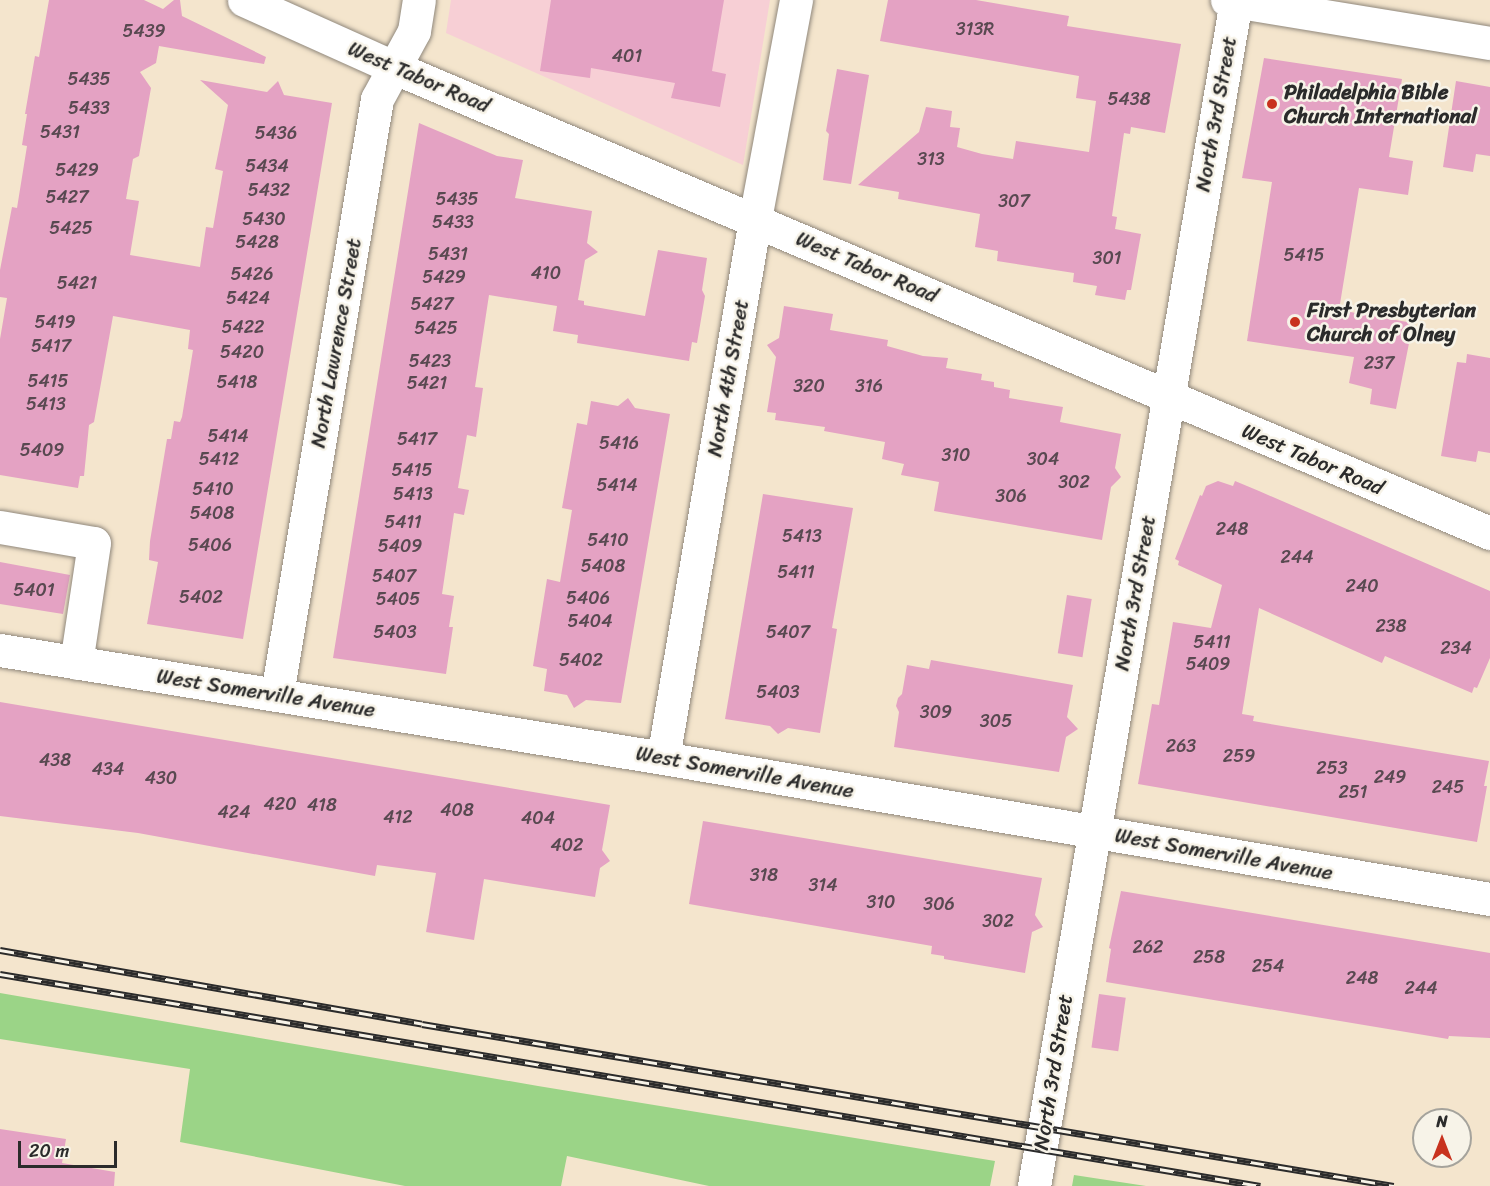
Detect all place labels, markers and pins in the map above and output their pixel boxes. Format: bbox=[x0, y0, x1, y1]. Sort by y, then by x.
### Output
place label: Philadelphia Bible Church International bbox=[1284, 79, 1479, 129]
marker: Philadelphia Bible Church International bbox=[1265, 97, 1279, 111]
place label: First Presbyterian Church of Olney bbox=[1307, 297, 1477, 347]
marker: First Presbyterian Church of Olney bbox=[1288, 315, 1302, 329]

